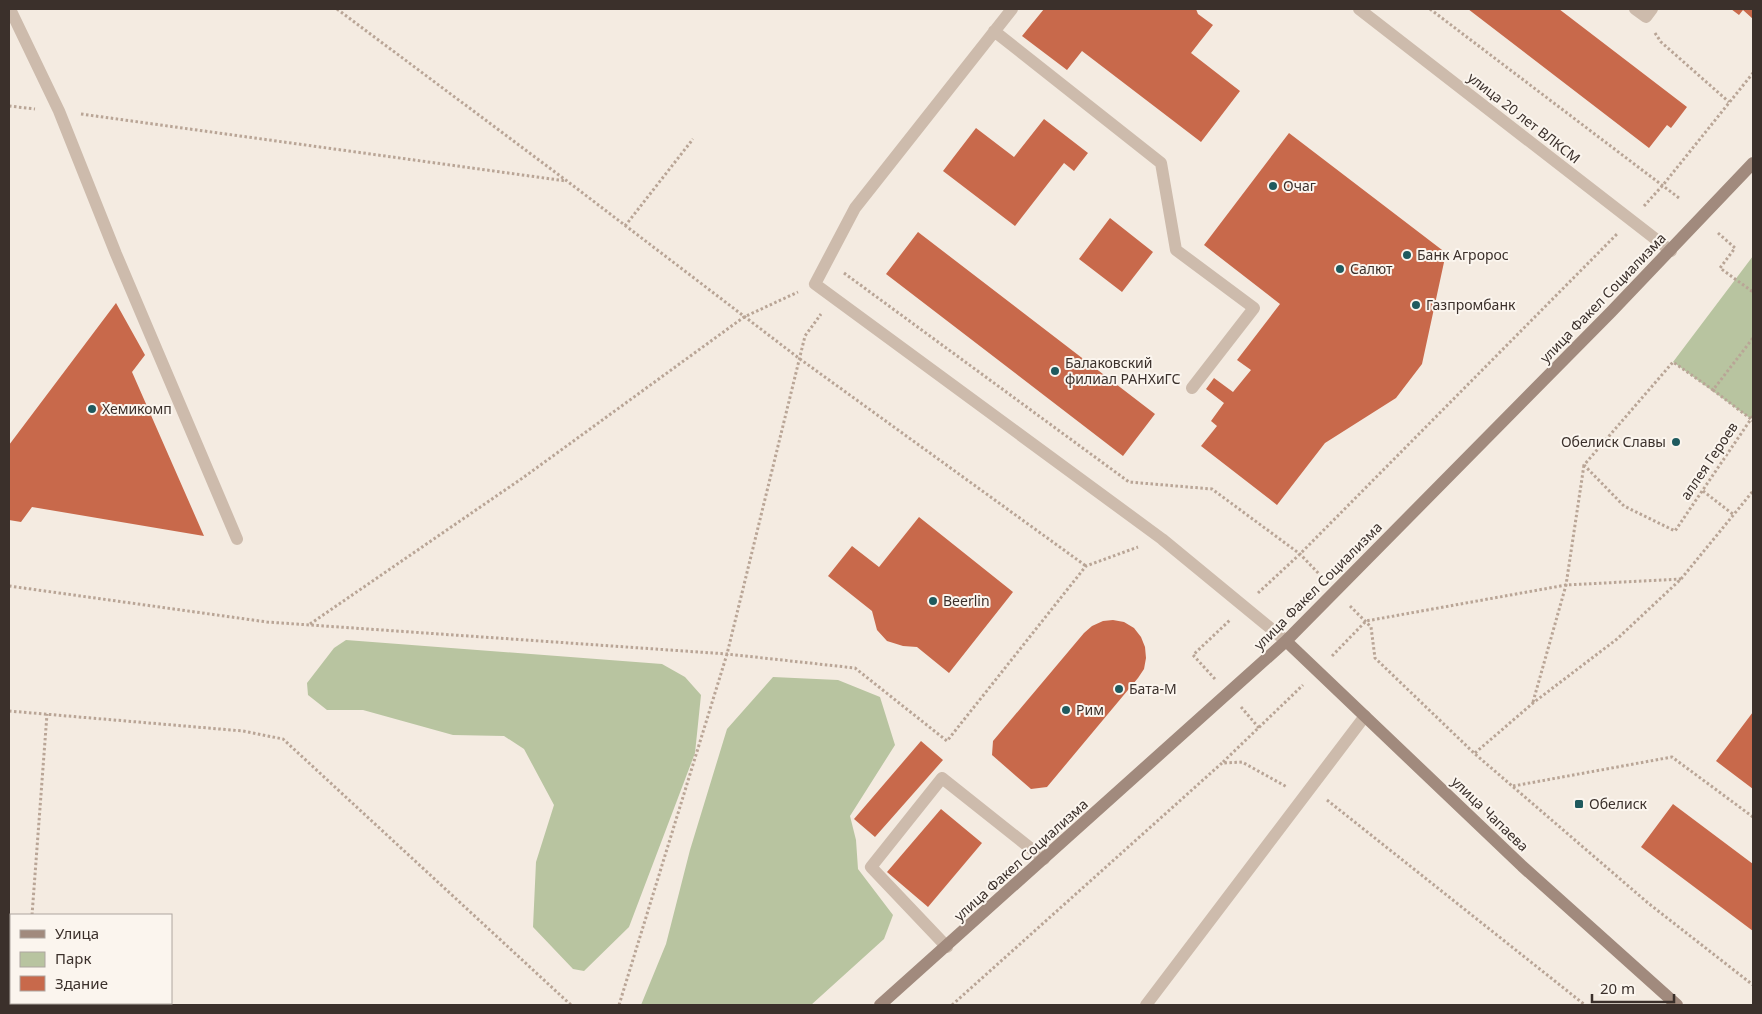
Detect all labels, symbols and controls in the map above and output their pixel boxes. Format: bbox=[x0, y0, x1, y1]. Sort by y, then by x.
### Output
street label: улица 20 лет ВЛКСМ bbox=[1464, 68, 1585, 168]
place label: Очаг bbox=[1283, 176, 1316, 195]
marker: Очаг bbox=[1267, 180, 1279, 192]
street label: улица Факел Социализма bbox=[1535, 229, 1670, 367]
place label: Банк Агророс bbox=[1417, 245, 1509, 264]
marker: Банк Агророс bbox=[1401, 249, 1413, 261]
place label: Салют bbox=[1350, 259, 1393, 278]
marker: Салют bbox=[1334, 263, 1346, 275]
place label: Газпромбанк bbox=[1426, 295, 1516, 314]
marker: Газпромбанк bbox=[1410, 299, 1422, 311]
place label: Балаковский филиал РАНХиГС bbox=[1065, 353, 1180, 388]
marker: Балаковский филиал РАНХиГС bbox=[1049, 365, 1061, 377]
place label: Хемикомп bbox=[102, 399, 172, 418]
marker: Хемикомп bbox=[86, 403, 98, 415]
street label: аллея Героев bbox=[1675, 418, 1742, 503]
place label: Обелиск Славы bbox=[1561, 432, 1666, 451]
marker: Обелиск Славы bbox=[1670, 436, 1682, 448]
street label: улица Факел Социализма bbox=[1249, 517, 1386, 654]
place label: Beerlin bbox=[943, 591, 990, 610]
marker: Beerlin bbox=[927, 595, 939, 607]
place label: Бата-М bbox=[1129, 679, 1177, 698]
marker: Бата-М bbox=[1113, 683, 1125, 695]
place label: Рим bbox=[1076, 700, 1104, 719]
marker: Рим bbox=[1060, 704, 1072, 716]
street label: улица Чапаева bbox=[1448, 772, 1533, 855]
street label: улица Факел Социализма bbox=[950, 794, 1092, 925]
place label: Обелиск bbox=[1589, 794, 1648, 813]
marker: Обелиск bbox=[1573, 798, 1585, 810]
legend bbox=[10, 914, 172, 1004]
text: Улица bbox=[55, 923, 99, 943]
text: Парк bbox=[55, 948, 91, 968]
scale bar bbox=[1592, 972, 1674, 1004]
text: Здание bbox=[55, 973, 108, 993]
text: 20 m bbox=[1600, 978, 1635, 998]

